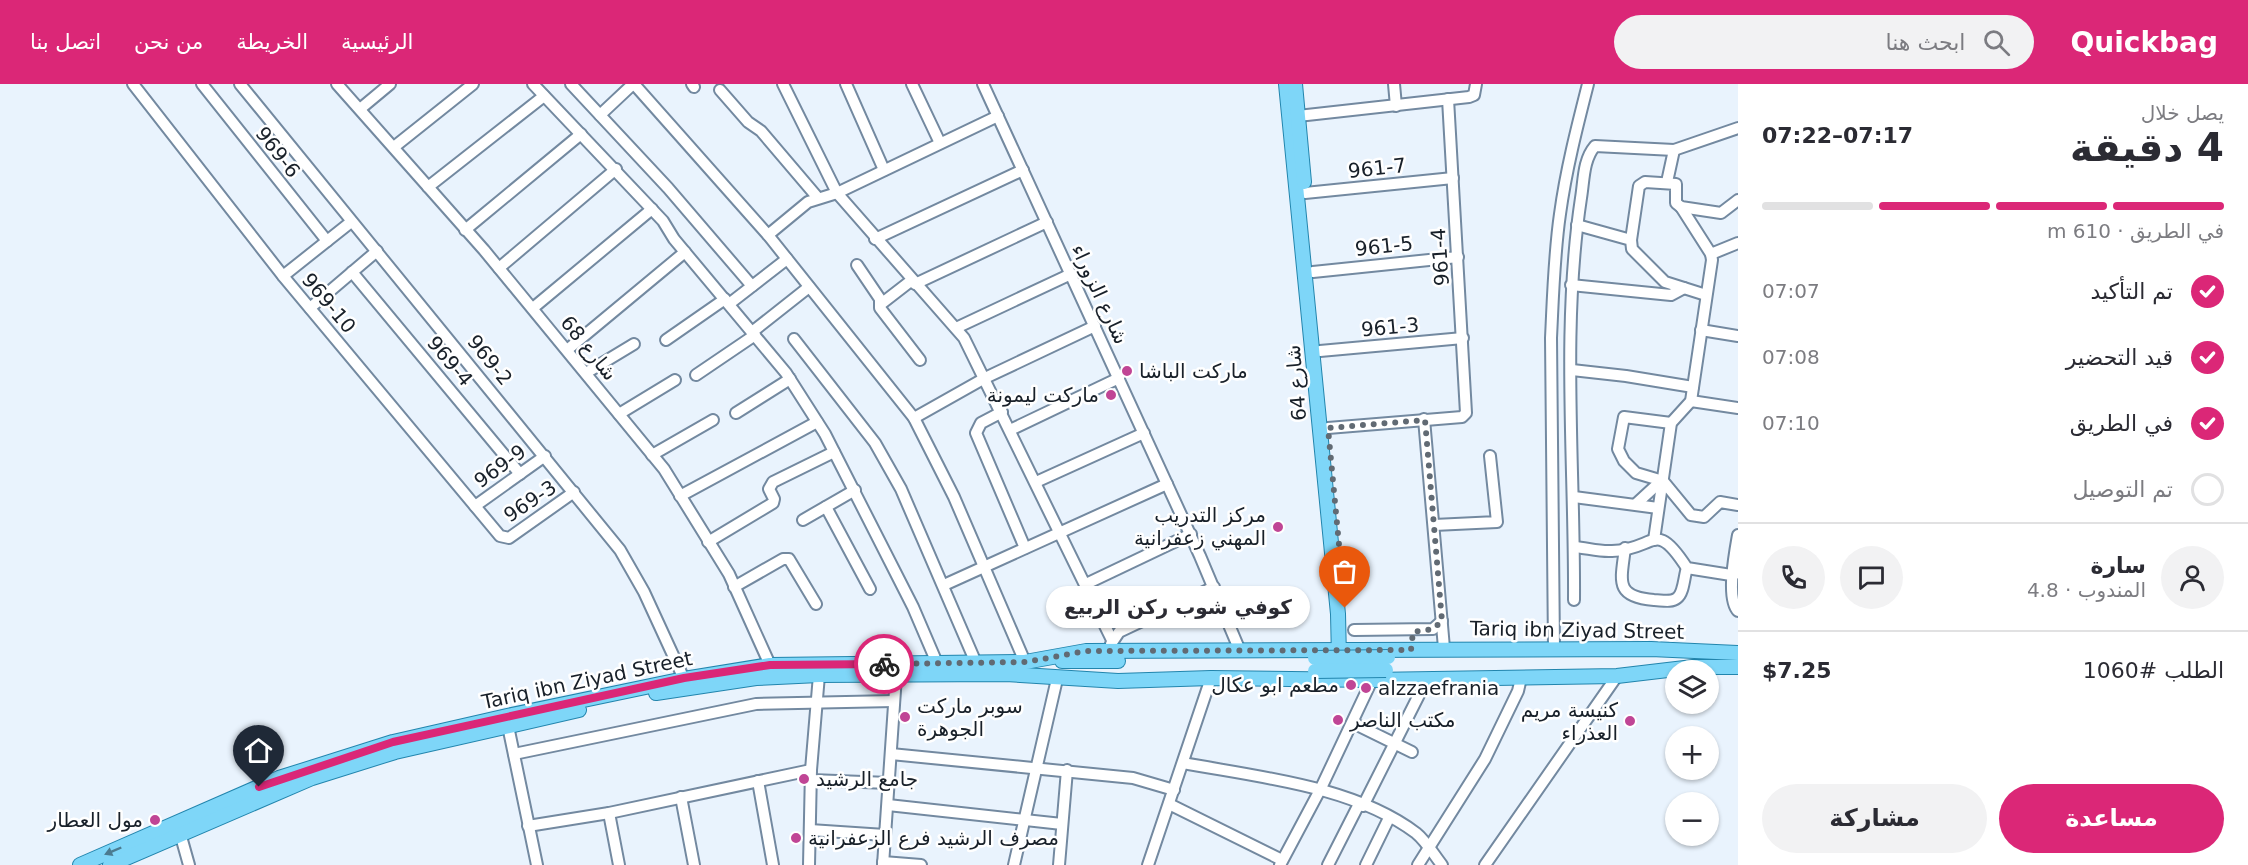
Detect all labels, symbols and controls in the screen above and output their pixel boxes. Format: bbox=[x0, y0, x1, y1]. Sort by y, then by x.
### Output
search box bbox=[1614, 15, 2034, 69]
icon: search bbox=[1980, 26, 2013, 59]
text: Quickbag bbox=[2070, 26, 2218, 59]
text: اتصل بنا bbox=[30, 30, 101, 54]
text: من نحن bbox=[134, 30, 203, 54]
text: الخريطة bbox=[236, 30, 308, 54]
text: الرئيسية bbox=[341, 30, 413, 54]
text: ابحث هنا bbox=[1885, 30, 1965, 55]
text: يصل خلال bbox=[2141, 101, 2224, 125]
street label: 969-6 bbox=[251, 122, 305, 182]
text: 07:17–07:22 bbox=[1762, 123, 1913, 148]
text: 4 دقيقة bbox=[2070, 125, 2224, 170]
street label: 961-7 bbox=[1347, 153, 1407, 183]
text: في الطريق · 610 m bbox=[2047, 219, 2224, 243]
street label: 961-4 bbox=[1426, 227, 1454, 287]
street label: 961-5 bbox=[1354, 231, 1414, 261]
street label: شارع الزوراء bbox=[1066, 240, 1134, 348]
street label: 969-10 bbox=[297, 268, 361, 338]
icon: check bbox=[2191, 275, 2224, 308]
text: 07:07 bbox=[1762, 279, 1820, 303]
text: تم التأكيد bbox=[2090, 279, 2173, 304]
street label: شارع 68 bbox=[556, 311, 622, 385]
street label: 961-3 bbox=[1360, 313, 1420, 341]
street label: 969-2 bbox=[462, 330, 518, 390]
street label: 969-4 bbox=[422, 331, 478, 391]
icon: check bbox=[2191, 341, 2224, 374]
street label: شارع 64 bbox=[1281, 344, 1311, 422]
text: 07:08 bbox=[1762, 345, 1820, 369]
text: قيد التحضير bbox=[2066, 345, 2173, 370]
place label: ماركت الباشا bbox=[1139, 359, 1248, 383]
marker: ماركت الباشا bbox=[1120, 364, 1134, 378]
place label: ماركت ليمونة bbox=[987, 383, 1099, 407]
marker: ماركت ليمونة bbox=[1104, 388, 1118, 402]
icon: check bbox=[2191, 407, 2224, 440]
text: 07:10 bbox=[1762, 411, 1820, 435]
text: في الطريق bbox=[2070, 411, 2173, 436]
street label: 969-9 bbox=[469, 439, 531, 493]
street label: 969-3 bbox=[499, 475, 561, 527]
text: تم التوصيل bbox=[2072, 477, 2173, 502]
place label: مركز التدريب المهني زعفرانية bbox=[1134, 503, 1266, 551]
marker: مركز التدريب المهني زعفرانية bbox=[1271, 520, 1285, 534]
pin bbox=[1319, 546, 1370, 608]
button: phone bbox=[1762, 546, 1825, 609]
button: chat bbox=[1840, 546, 1903, 609]
button: person bbox=[2161, 546, 2224, 609]
text: سارة bbox=[2090, 553, 2146, 578]
icon: bag bbox=[1328, 555, 1361, 588]
text: المندوب · 4.8 bbox=[2027, 578, 2146, 602]
callout: كوفي شوب ركن الربيع bbox=[1045, 587, 1309, 629]
text: كوفي شوب ركن الربيع bbox=[1064, 595, 1292, 619]
street label: Tariq ibn Ziyad Street bbox=[1469, 616, 1685, 644]
courier bbox=[854, 634, 914, 694]
street label: Tariq ibn Ziyad Street bbox=[479, 646, 695, 714]
icon: bike bbox=[868, 648, 901, 681]
text: $7.25 bbox=[1762, 658, 1832, 683]
text: الطلب #1060 bbox=[2083, 658, 2224, 683]
map controls bbox=[1665, 660, 1719, 846]
button: layers bbox=[1665, 660, 1719, 714]
place label: مطعم ابو عكال bbox=[1211, 673, 1339, 697]
place label: alzzaefrania bbox=[1378, 676, 1499, 700]
marker: مطعم ابو عكال bbox=[1344, 678, 1358, 692]
marker: alzzaefrania bbox=[1359, 681, 1373, 695]
place label: سوبر ماركت الجوهرة bbox=[917, 694, 1023, 741]
place label: كنيسة مريم العذراء bbox=[1521, 698, 1618, 745]
place label: مكتب الناصر bbox=[1349, 708, 1456, 732]
marker: سوبر ماركت الجوهرة bbox=[898, 710, 912, 724]
marker: مكتب الناصر bbox=[1331, 713, 1345, 727]
marker: كنيسة مريم العذراء bbox=[1623, 714, 1637, 728]
pin bbox=[233, 725, 284, 787]
button: + bbox=[1665, 726, 1719, 780]
icon: home bbox=[242, 734, 275, 767]
place label: جامع الرشيد bbox=[816, 767, 918, 791]
marker: جامع الرشيد bbox=[797, 772, 811, 786]
button: مشاركة bbox=[1762, 784, 1987, 853]
button: مساعدة bbox=[1999, 784, 2224, 853]
button: − bbox=[1665, 792, 1719, 846]
place label: مول العطار bbox=[47, 808, 143, 832]
marker: مول العطار bbox=[148, 813, 162, 827]
place label: مصرف الرشيد فرع الزعفرانية bbox=[808, 826, 1059, 850]
marker: مصرف الرشيد فرع الزعفرانية bbox=[789, 831, 803, 845]
one-way arrow bbox=[104, 846, 122, 856]

